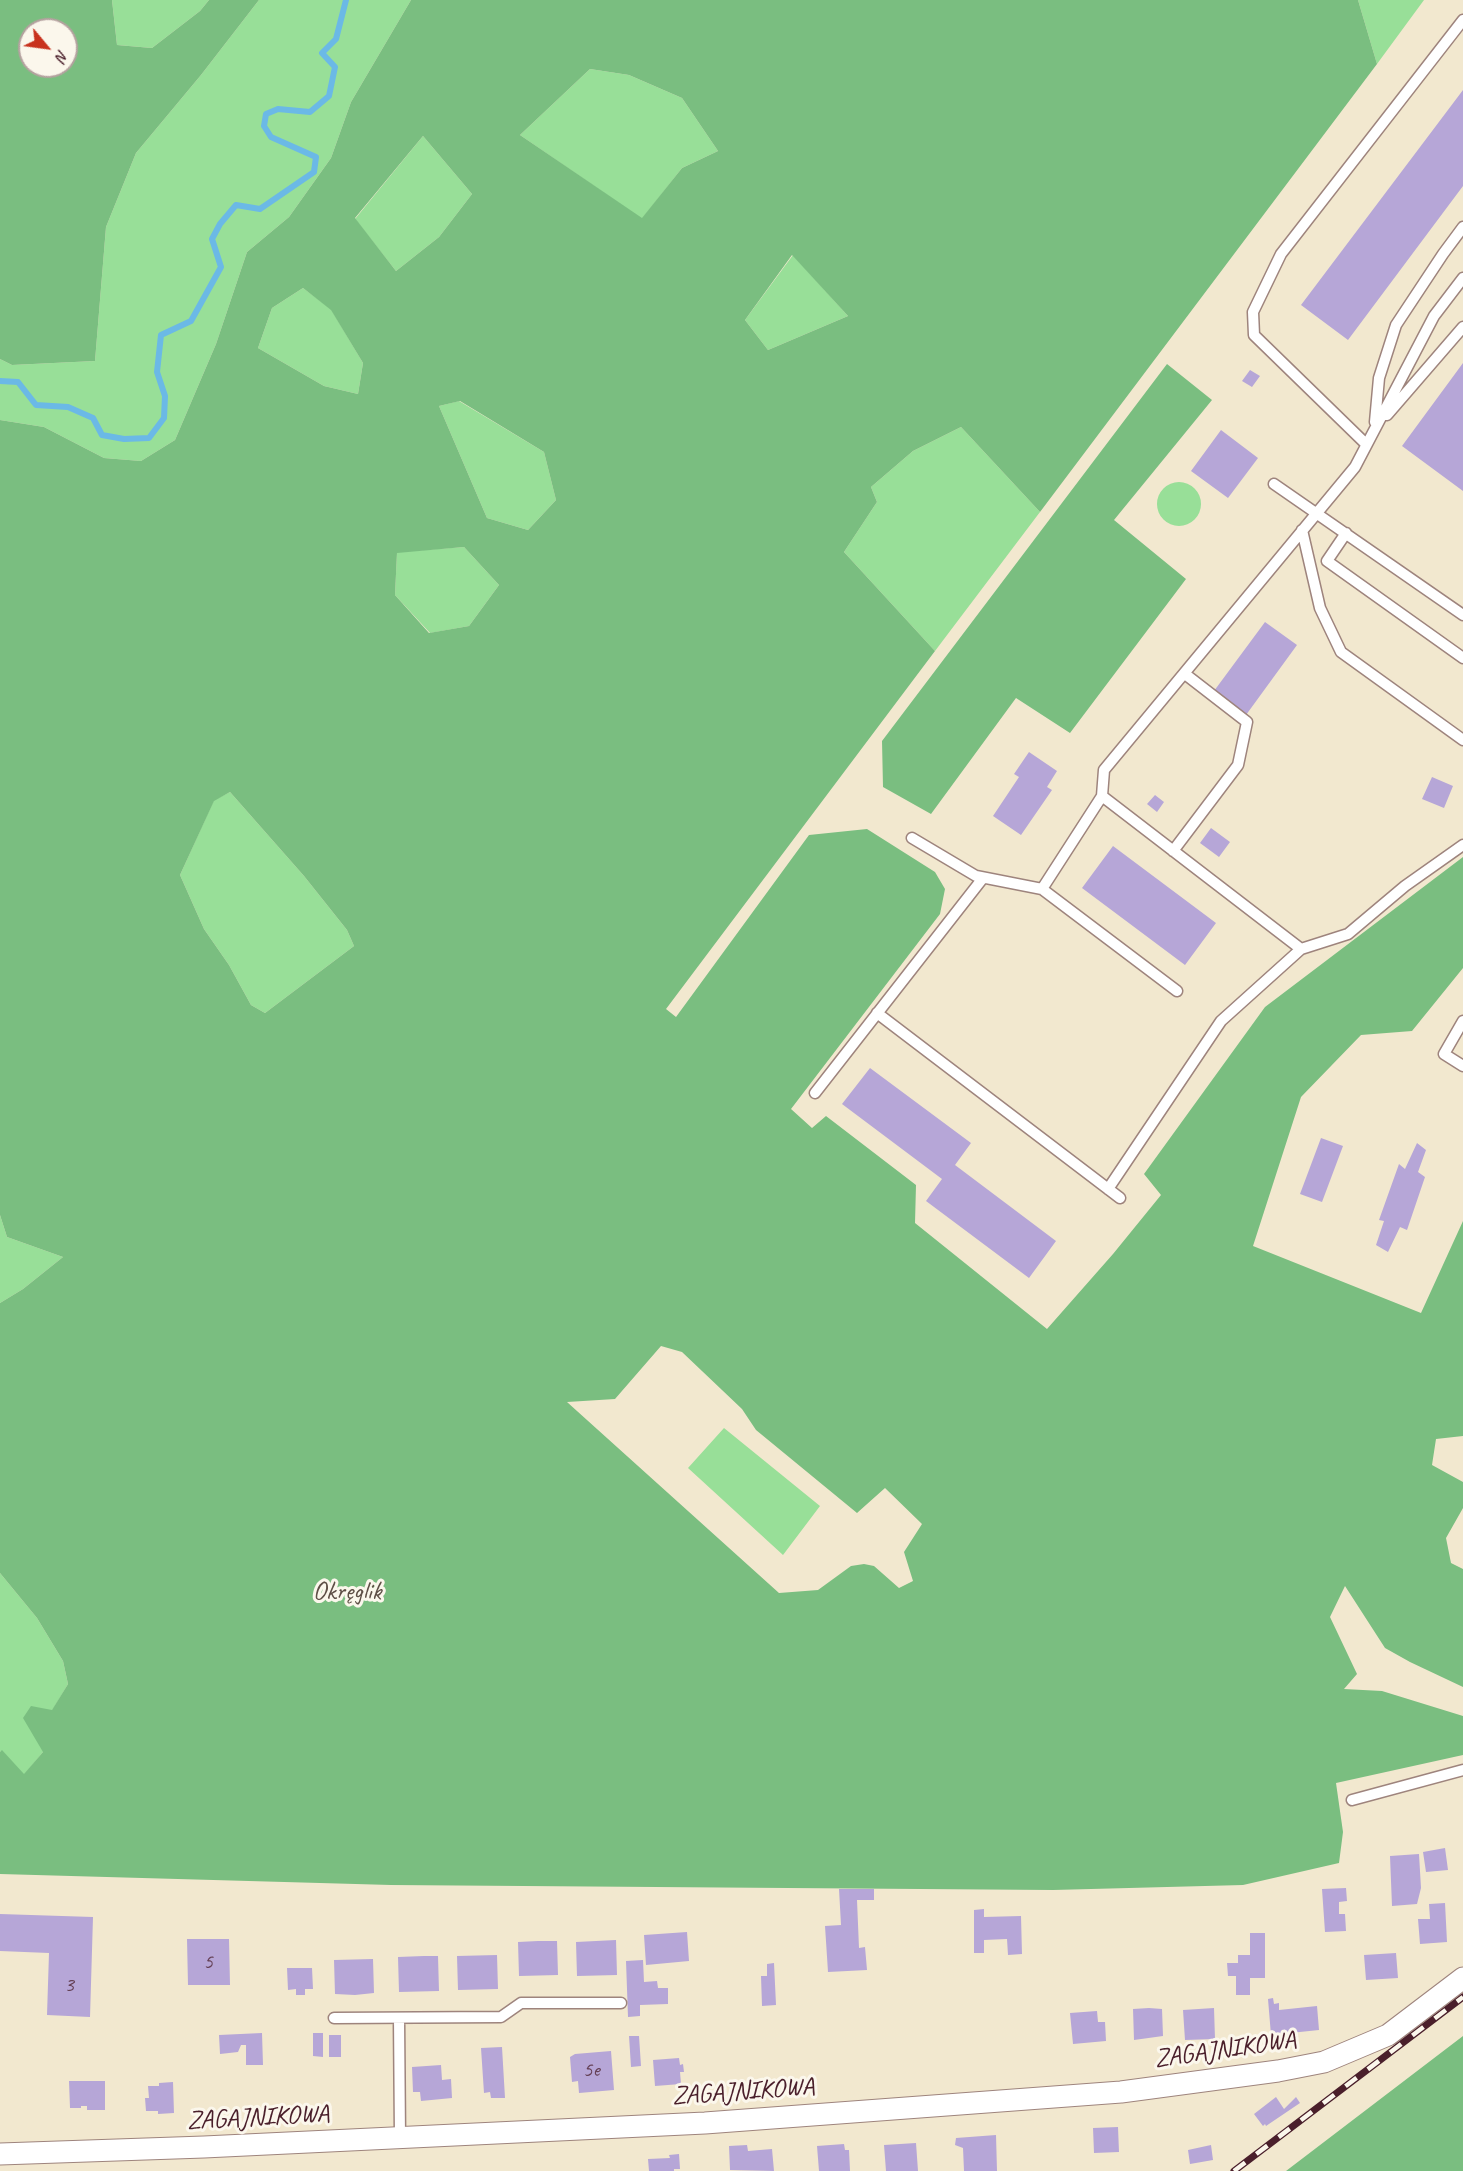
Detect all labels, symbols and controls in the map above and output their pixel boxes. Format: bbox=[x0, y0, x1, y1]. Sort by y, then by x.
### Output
north arrow bbox=[18, 18, 78, 78]
text: N bbox=[51, 47, 73, 65]
park label: Okręglik bbox=[313, 1576, 381, 1608]
house number: 5 bbox=[203, 1949, 213, 1975]
house number: 3 bbox=[64, 1972, 74, 1998]
street label: ZAGAJNIKOWA bbox=[1152, 2025, 1298, 2075]
house number: 5e bbox=[582, 2057, 600, 2083]
street label: ZAGAJNIKOWA bbox=[671, 2071, 815, 2113]
street label: ZAGAJNIKOWA bbox=[186, 2099, 330, 2137]

